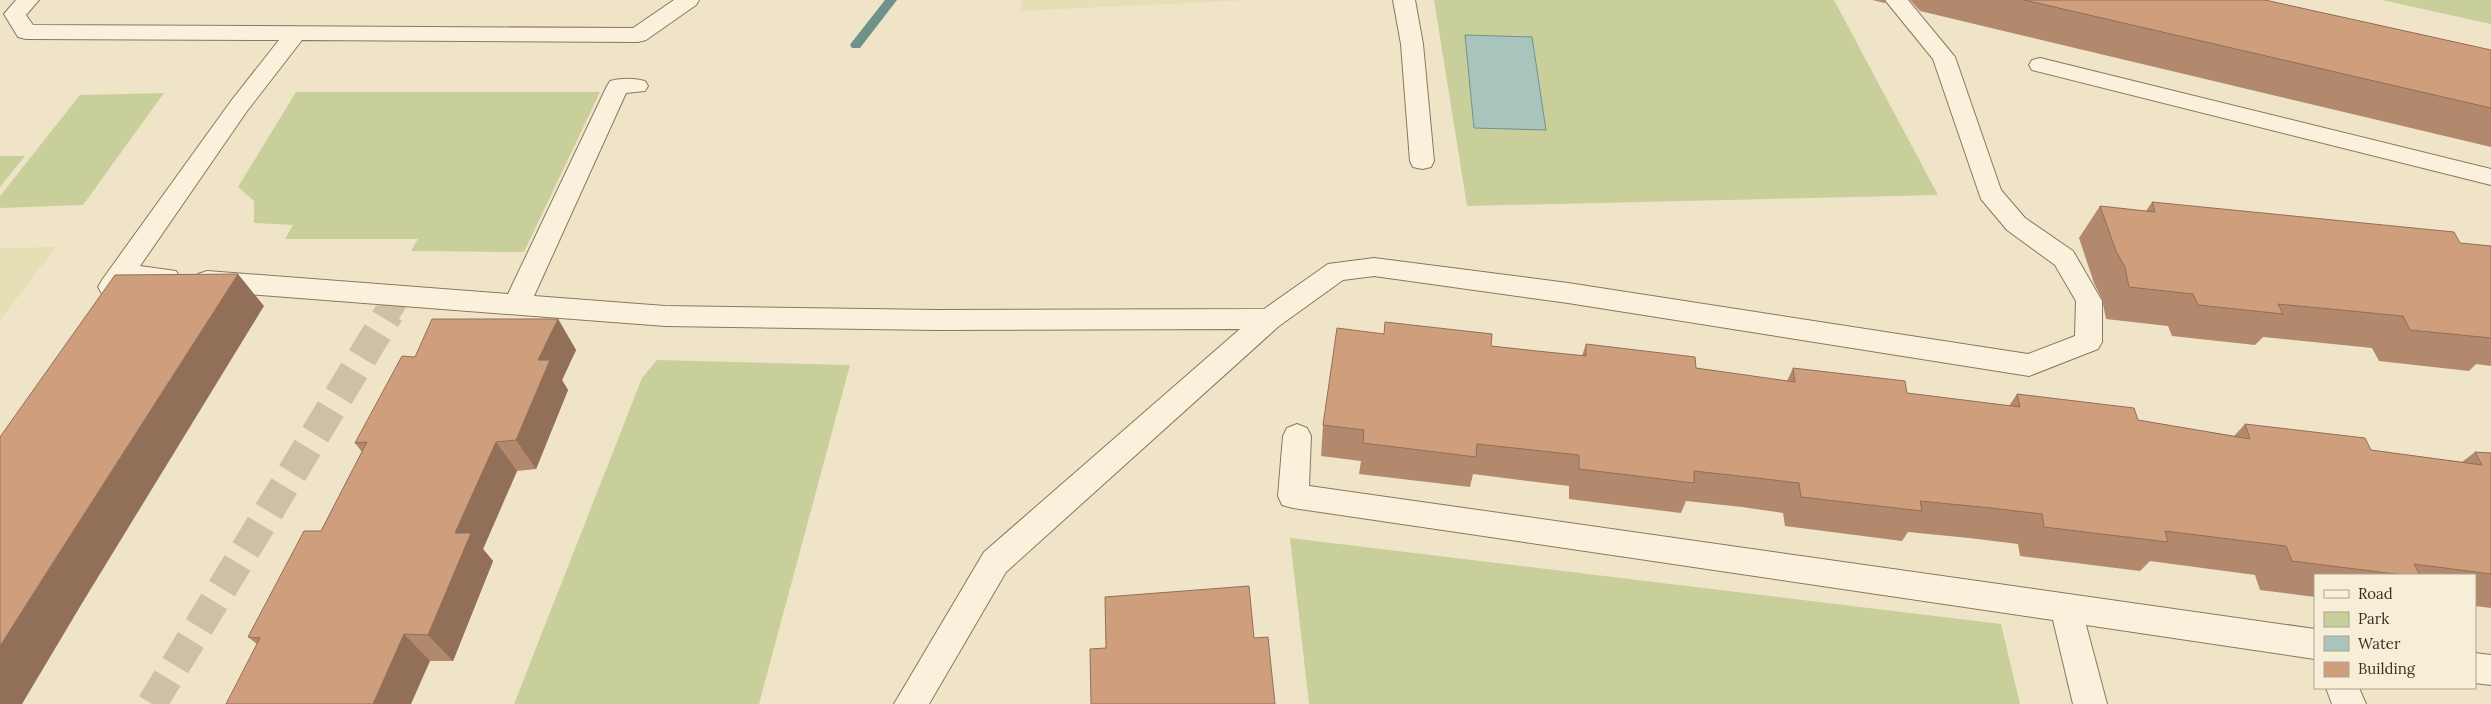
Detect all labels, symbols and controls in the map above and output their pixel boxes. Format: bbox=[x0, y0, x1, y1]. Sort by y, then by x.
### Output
legend bbox=[2314, 574, 2476, 689]
text: Road bbox=[2358, 584, 2393, 603]
text: Park bbox=[2358, 609, 2389, 628]
text: Water bbox=[2358, 634, 2401, 653]
text: Building bbox=[2358, 659, 2416, 678]

